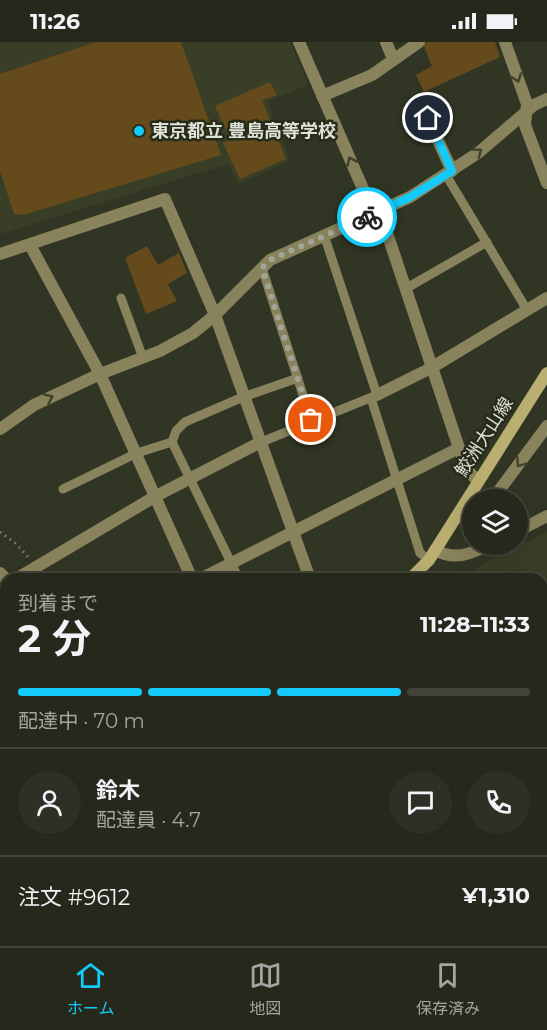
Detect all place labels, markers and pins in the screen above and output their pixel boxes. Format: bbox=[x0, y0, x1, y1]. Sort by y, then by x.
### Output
pin bbox=[402, 92, 453, 143]
place label: 東京都立 豊島高等学校 bbox=[151, 120, 336, 142]
marker: 東京都立 豊島高等学校 bbox=[132, 124, 146, 138]
pin bbox=[285, 394, 336, 445]

